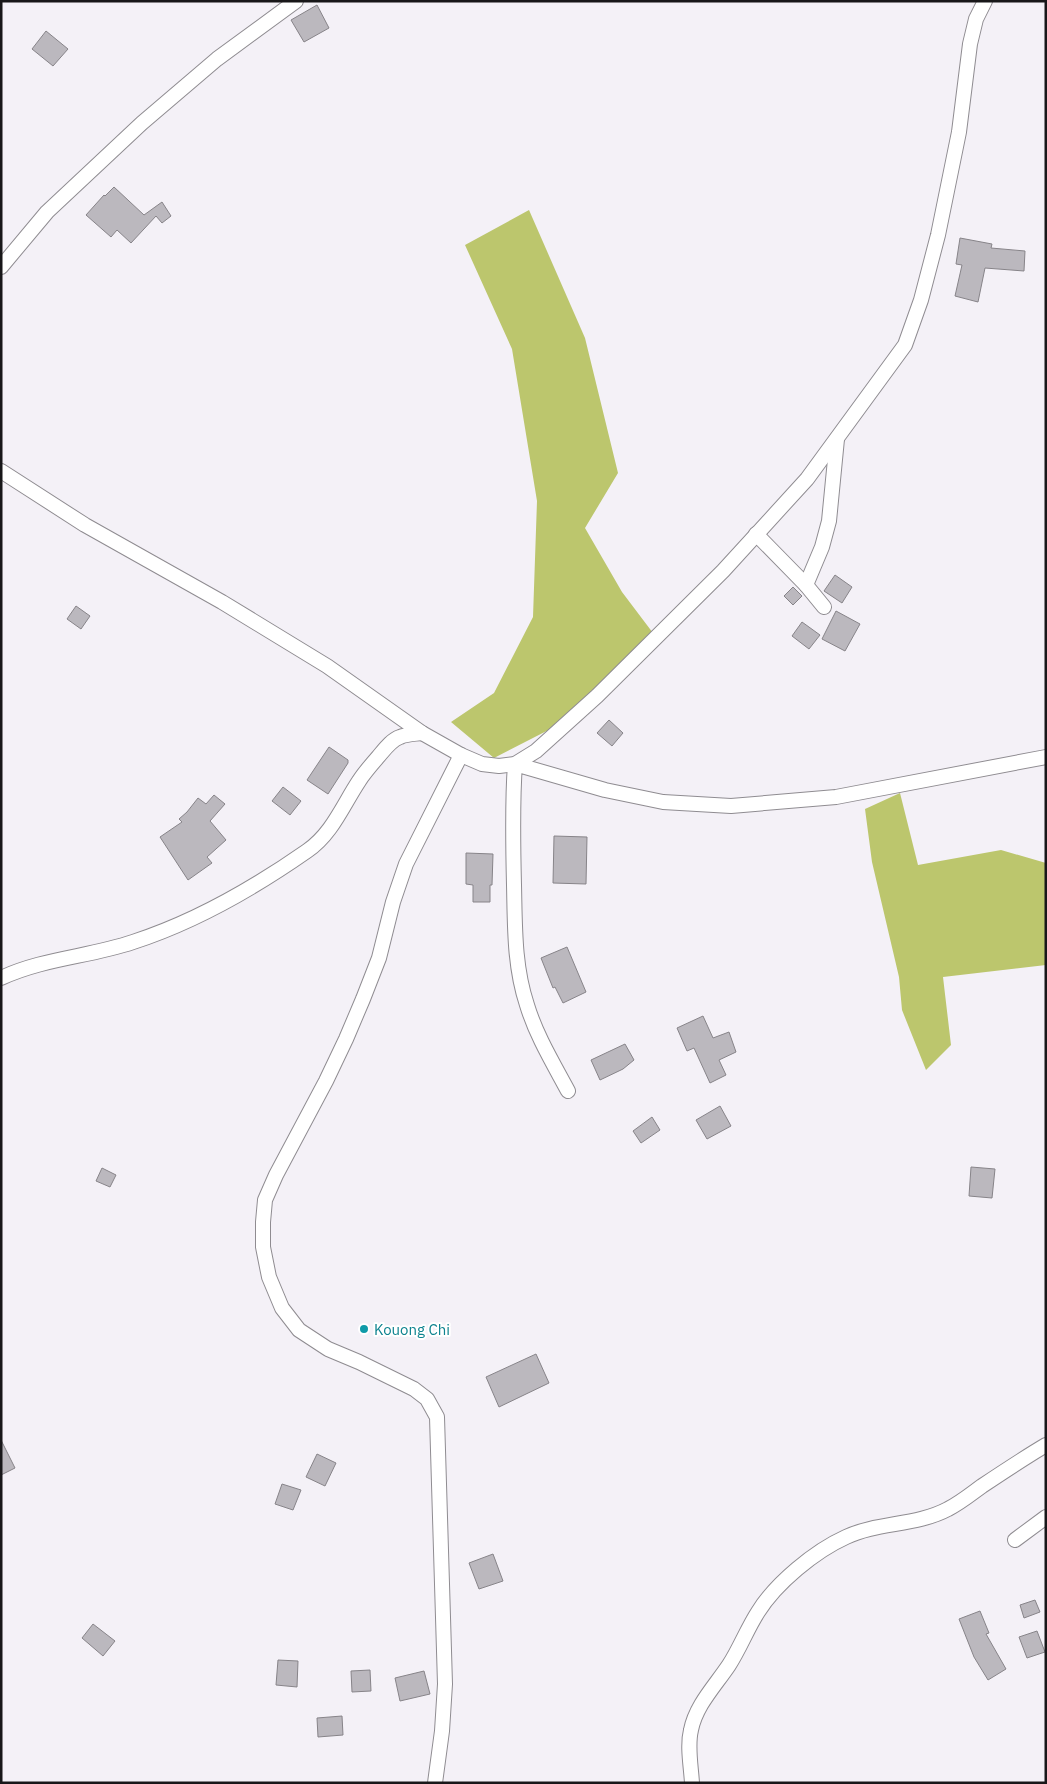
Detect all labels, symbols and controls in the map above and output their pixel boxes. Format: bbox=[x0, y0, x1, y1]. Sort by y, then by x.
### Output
place label: Kouong Chi bbox=[374, 1320, 450, 1339]
marker: Kouong Chi bbox=[358, 1323, 370, 1335]

